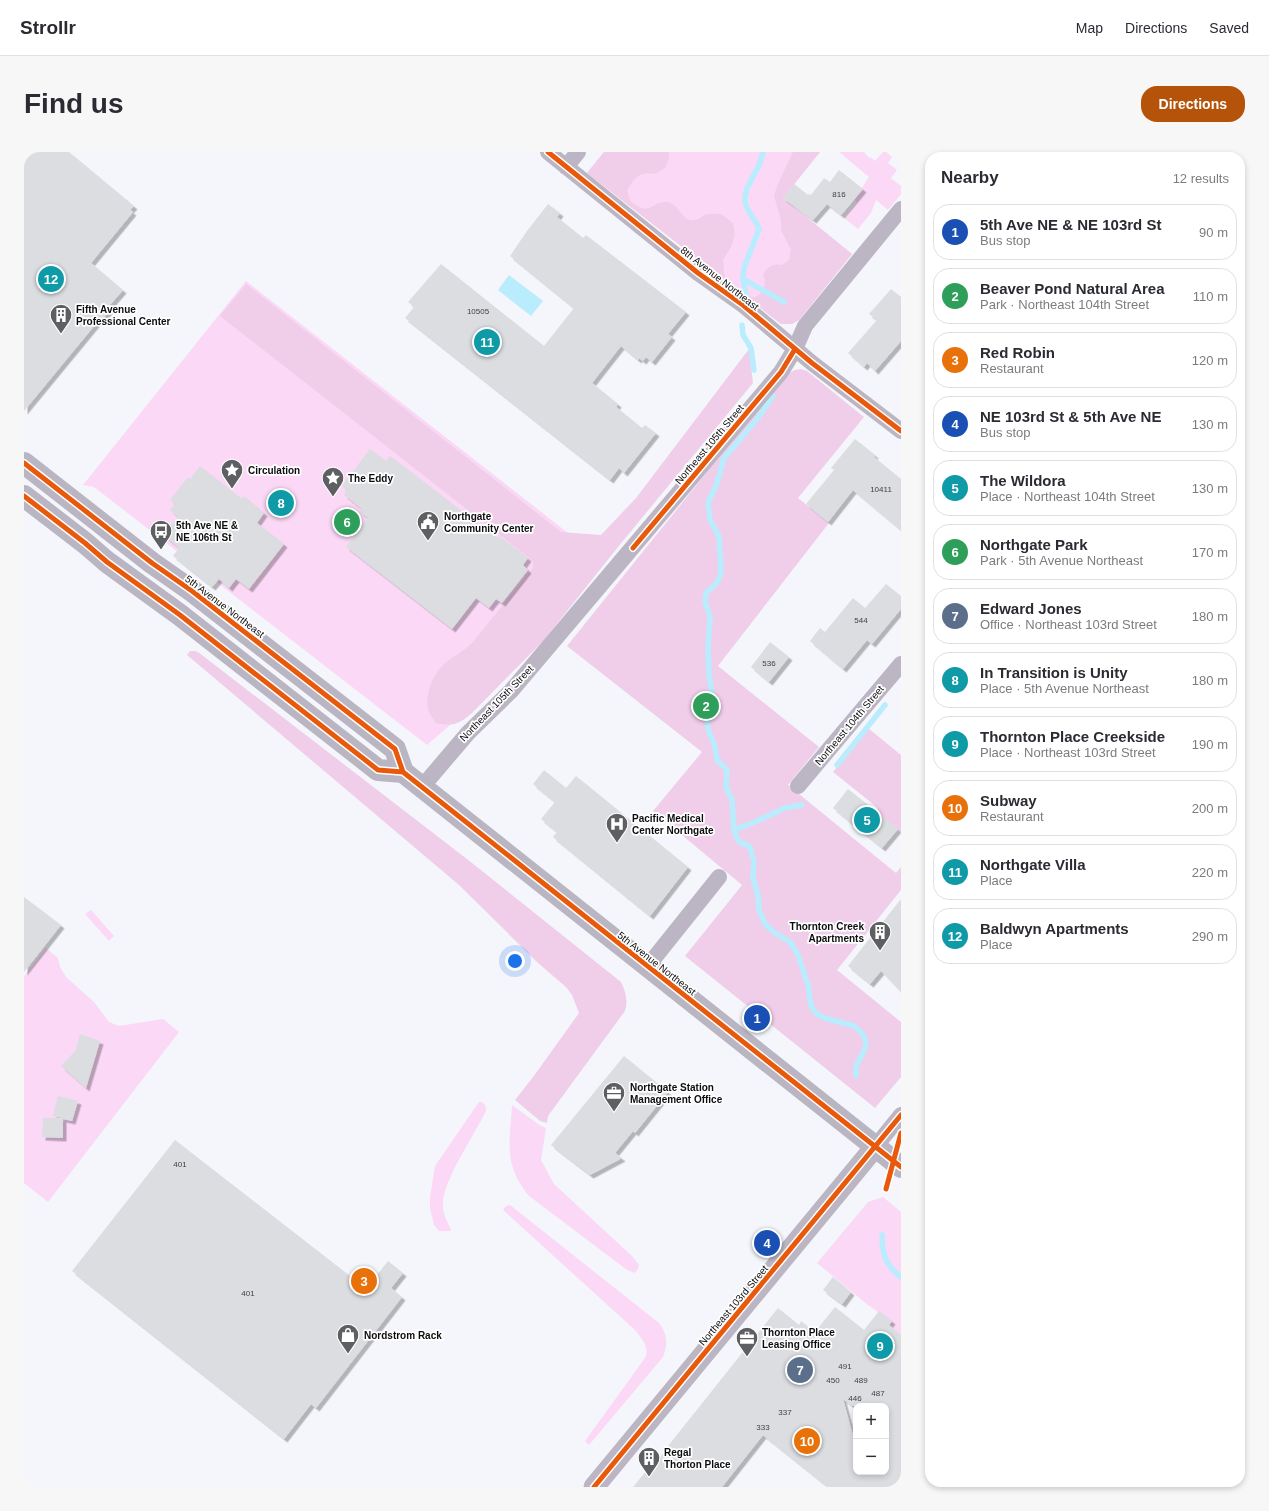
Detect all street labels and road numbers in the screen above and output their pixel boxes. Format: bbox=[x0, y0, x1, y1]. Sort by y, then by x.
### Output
street label: 8th Avenue Northeast bbox=[678, 245, 761, 312]
street label: Northeast 105th Street bbox=[673, 402, 746, 486]
street label: 5th Avenue Northeast bbox=[183, 573, 267, 640]
street label: Northeast 105th Street bbox=[457, 663, 535, 743]
street label: Northeast 104th Street bbox=[813, 683, 886, 767]
street label: 5th Avenue Northeast bbox=[615, 930, 698, 997]
street label: Northeast 103rd Street bbox=[697, 1263, 770, 1348]

